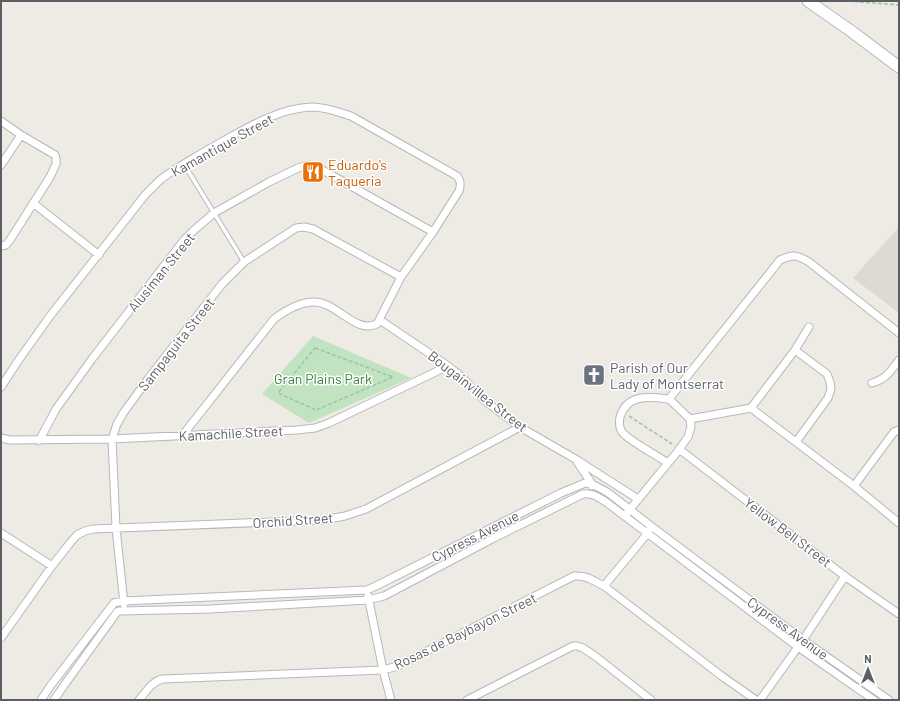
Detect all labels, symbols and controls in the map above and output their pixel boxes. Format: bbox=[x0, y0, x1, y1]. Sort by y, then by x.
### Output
street label: Kamantique Street bbox=[168, 110, 276, 180]
place label: Eduardo's Taqueria bbox=[328, 156, 387, 189]
restaurant icon: Eduardo's Taqueria bbox=[300, 159, 326, 185]
street label: Alusiman Street bbox=[124, 229, 198, 315]
street label: Sampaguita Street bbox=[134, 294, 218, 394]
street label: Bougainvillea Street bbox=[425, 347, 531, 435]
place label: Parish of Our Lady of Montserrat bbox=[610, 359, 724, 392]
church icon: Parish of Our Lady of Montserrat bbox=[581, 362, 607, 388]
park label: Gran Plains Park bbox=[274, 370, 372, 387]
street label: Kamachile Street bbox=[178, 422, 284, 444]
street label: Yellow Bell Street bbox=[741, 494, 835, 570]
street label: Cypress Avenue bbox=[429, 507, 521, 565]
street label: Orchid Street bbox=[252, 509, 334, 531]
street label: Rosas de Baybayon Street bbox=[391, 589, 539, 673]
street label: Cypress Avenue bbox=[744, 593, 832, 663]
north arrow bbox=[848, 649, 888, 689]
text: N bbox=[864, 652, 872, 665]

